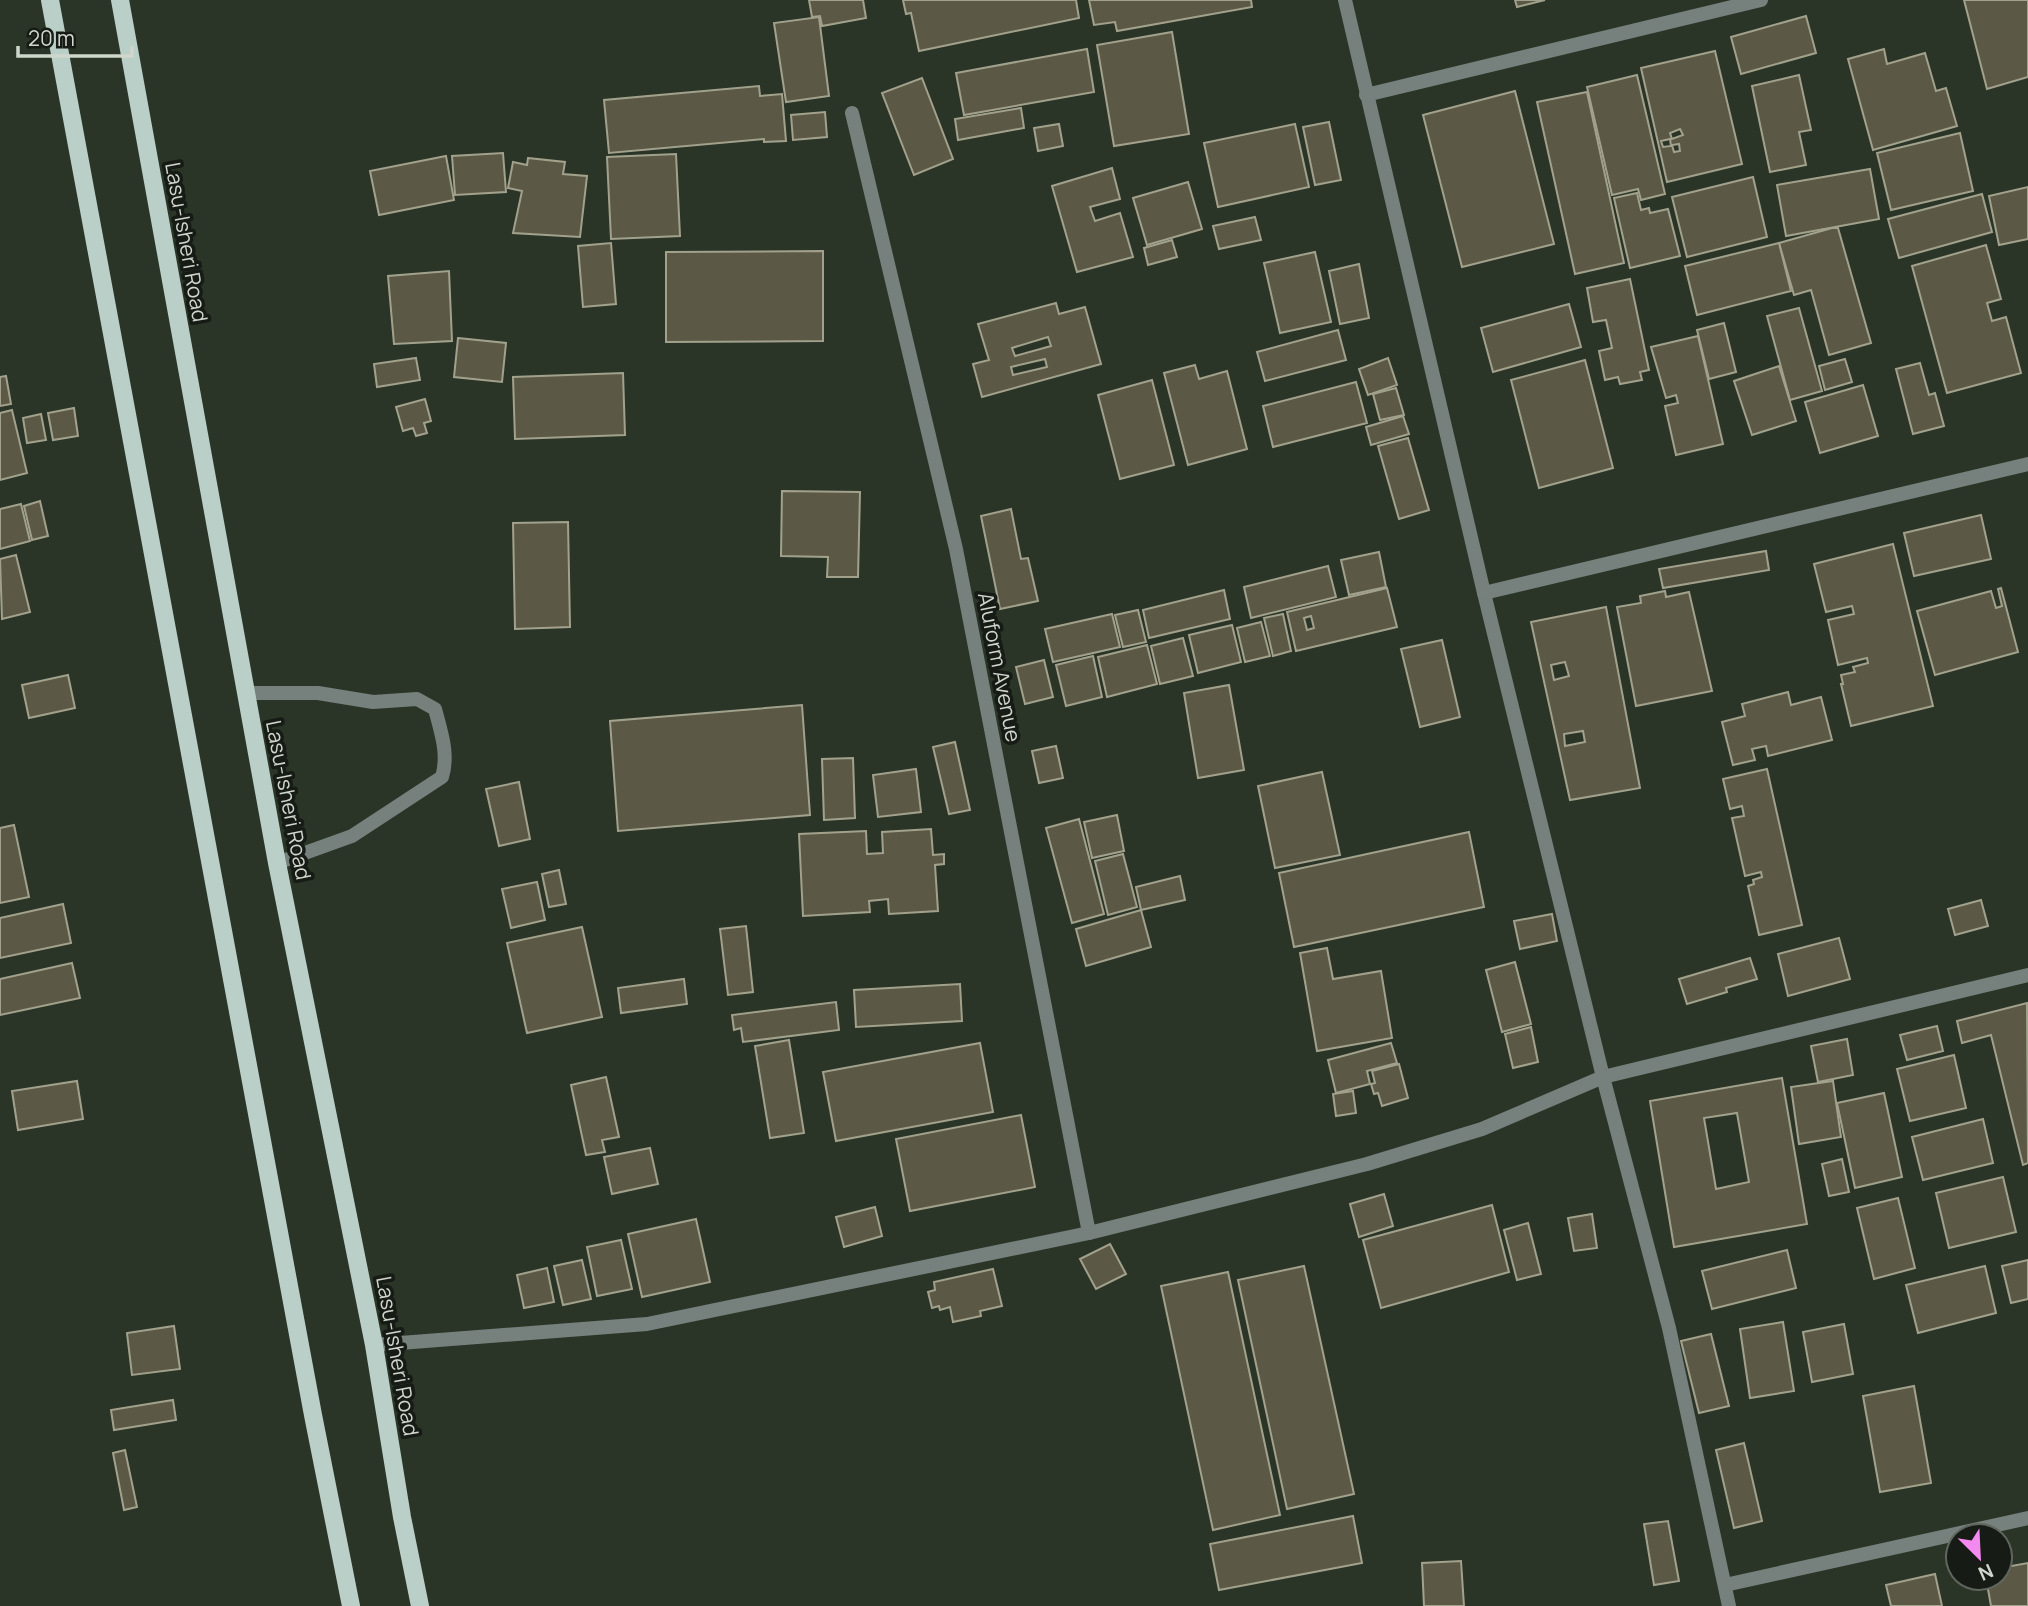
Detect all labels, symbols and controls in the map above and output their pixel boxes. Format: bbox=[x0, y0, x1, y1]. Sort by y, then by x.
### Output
scale bar bbox=[18, 14, 131, 58]
text: 20 m bbox=[28, 24, 75, 52]
street label: Lasu-Isheri Road bbox=[159, 160, 215, 324]
street label: Aluform Avenue bbox=[972, 590, 1028, 744]
street label: Lasu-Isheri Road bbox=[260, 718, 318, 882]
street label: Lasu-Isheri Road bbox=[370, 1274, 426, 1438]
north arrow bbox=[1944, 1522, 2014, 1592]
text: N bbox=[1974, 1558, 1997, 1587]

